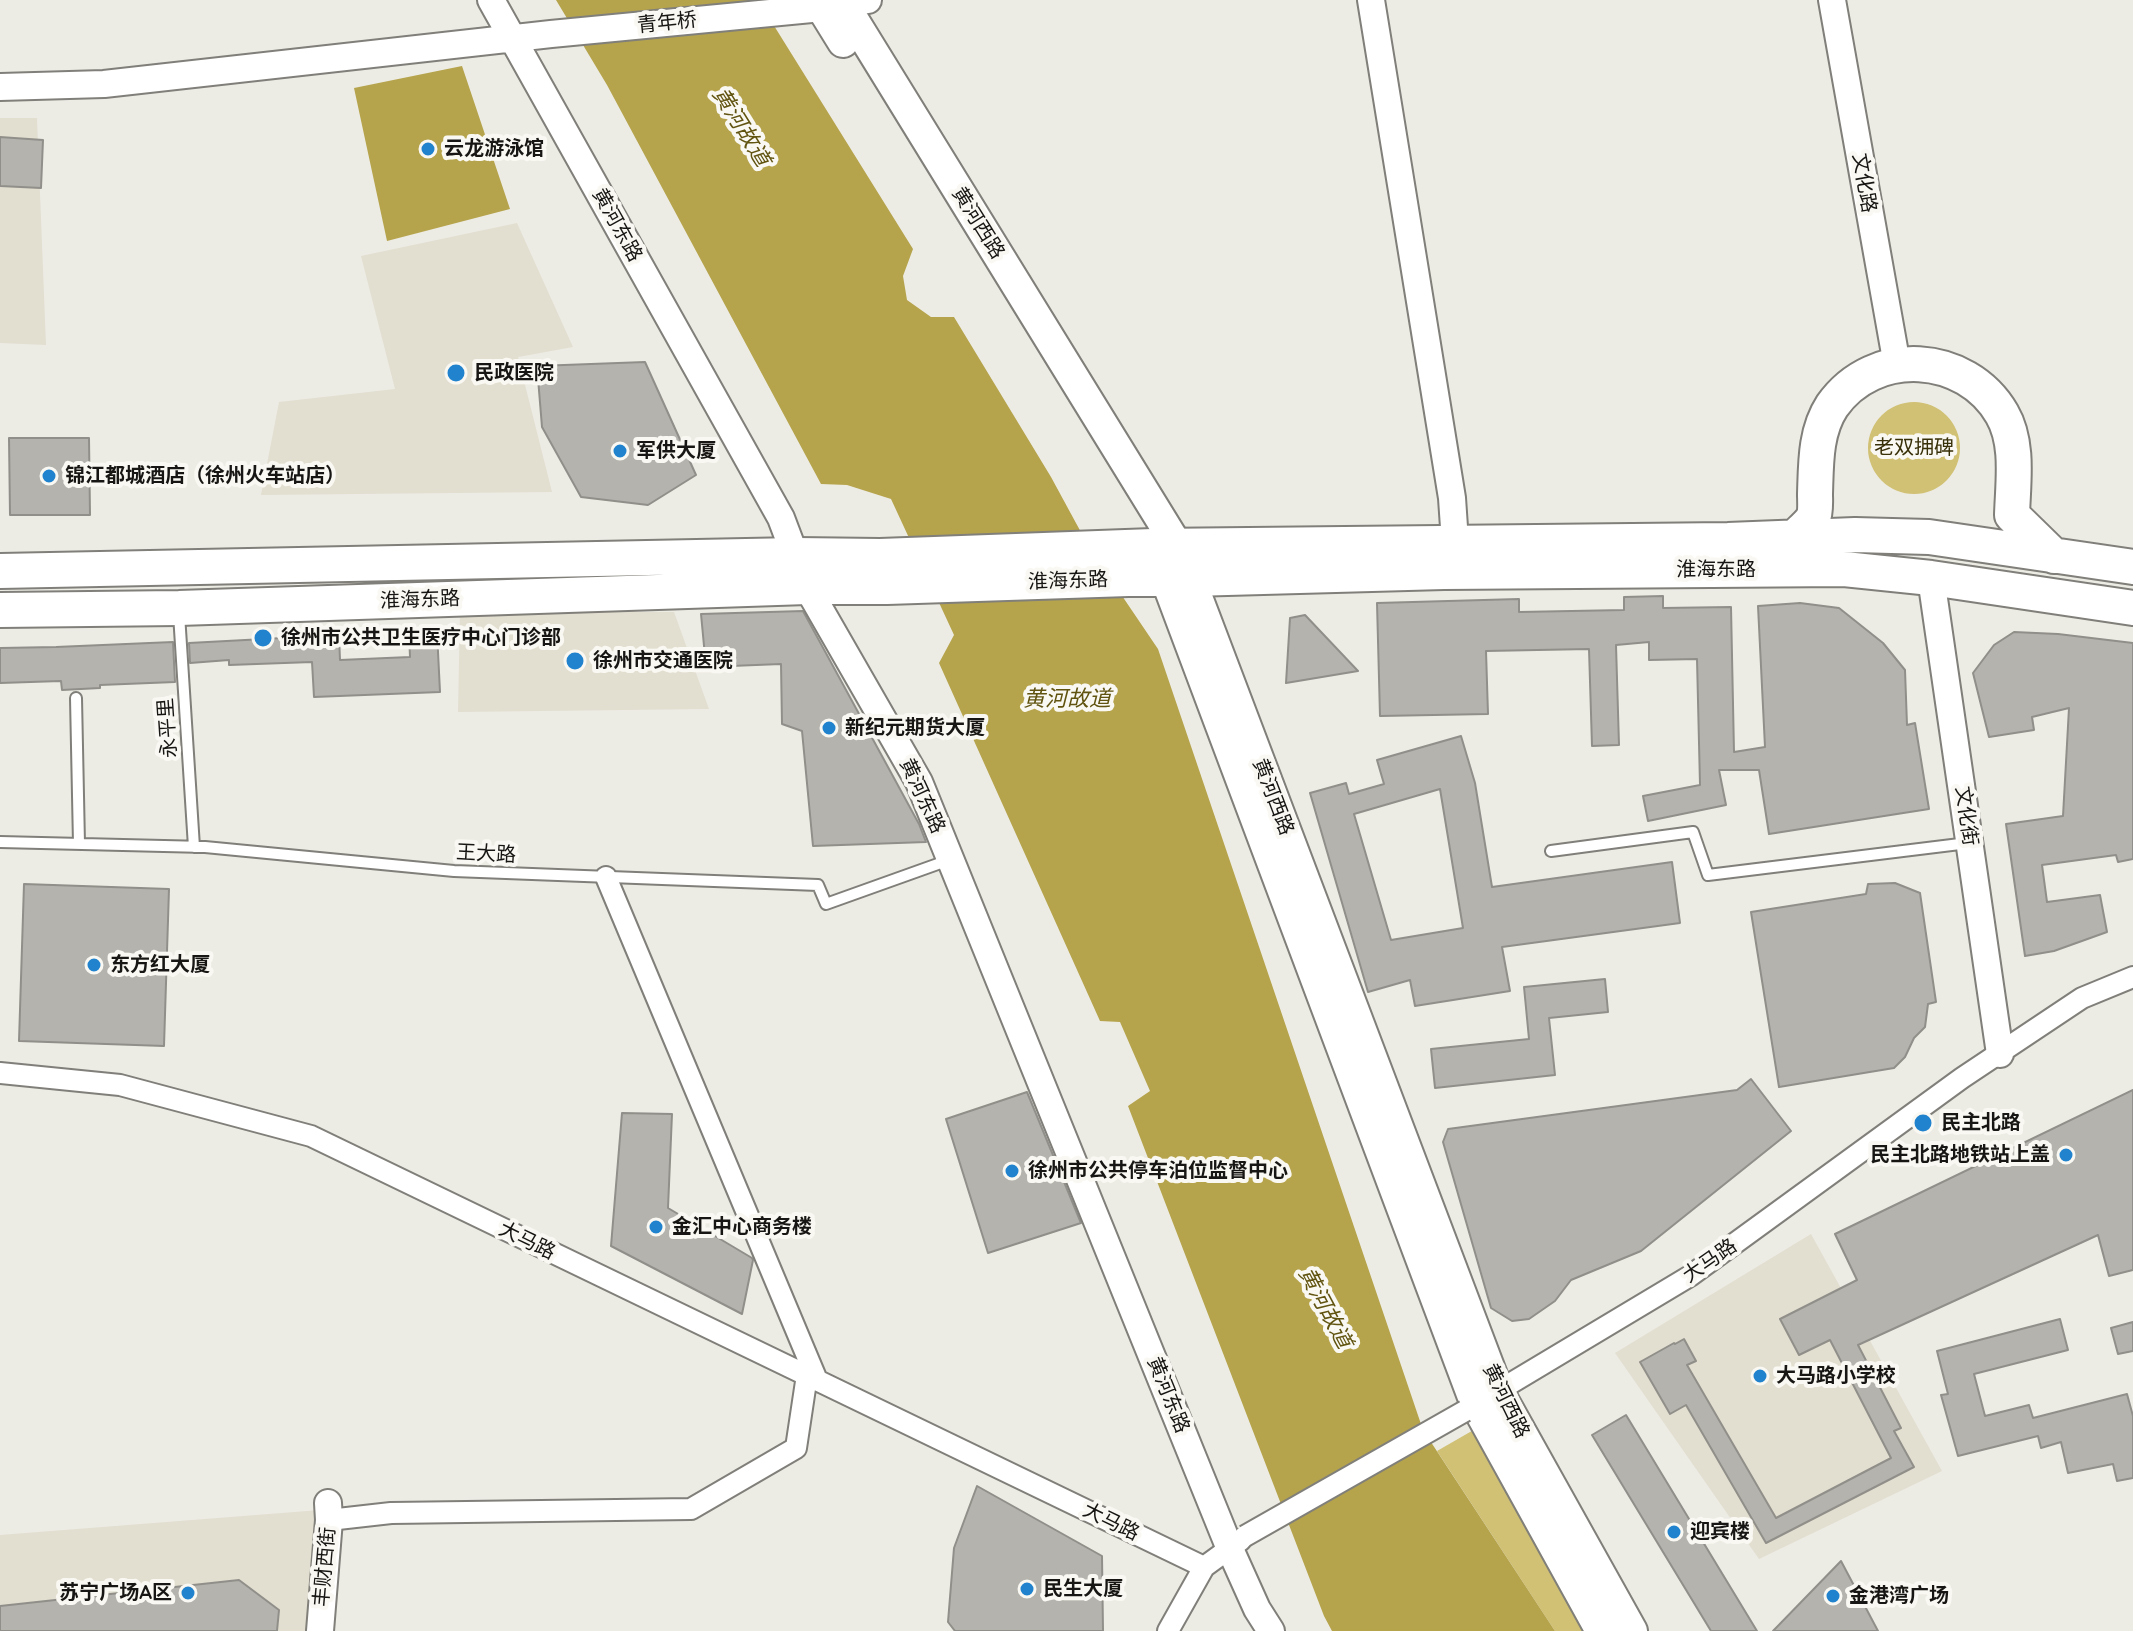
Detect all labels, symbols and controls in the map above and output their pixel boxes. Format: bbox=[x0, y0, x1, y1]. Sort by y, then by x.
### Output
street label: 青年桥 bbox=[636, 8, 698, 38]
water label: 黄河故道 bbox=[706, 83, 776, 171]
place label: 云龙游泳馆 bbox=[444, 137, 544, 161]
marker: 云龙游泳馆 bbox=[419, 140, 437, 158]
street label: 文化路 bbox=[1847, 151, 1881, 215]
street label: 黄河西路 bbox=[947, 183, 1009, 263]
street label: 黄河东路 bbox=[587, 184, 647, 266]
place label: 民政医院 bbox=[474, 361, 554, 385]
marker: 民政医院 bbox=[445, 362, 467, 384]
park label: 老双拥碑 bbox=[1874, 436, 1954, 460]
place label: 军供大厦 bbox=[636, 439, 716, 463]
marker: 军供大厦 bbox=[611, 442, 629, 460]
place label: 锦江都城酒店（徐州火车站店） bbox=[65, 464, 345, 488]
marker: 锦江都城酒店（徐州火车站店） bbox=[40, 467, 58, 485]
street label: 淮海东路 bbox=[1676, 558, 1756, 582]
street label: 淮海东路 bbox=[1028, 568, 1108, 594]
street label: 淮海东路 bbox=[380, 587, 460, 613]
place label: 徐州市公共卫生医疗中心门诊部 bbox=[281, 626, 561, 650]
marker: 徐州市公共卫生医疗中心门诊部 bbox=[252, 627, 274, 649]
place label: 徐州市交通医院 bbox=[593, 649, 733, 673]
marker: 徐州市交通医院 bbox=[564, 650, 586, 672]
water label: 黄河故道 bbox=[1023, 686, 1111, 712]
street label: 永平里 bbox=[154, 697, 182, 759]
place label: 新纪元期货大厦 bbox=[845, 716, 985, 740]
marker: 新纪元期货大厦 bbox=[820, 719, 838, 737]
street label: 黄河东路 bbox=[894, 755, 950, 837]
street label: 黄河西路 bbox=[1247, 755, 1299, 839]
street label: 文化街 bbox=[1950, 785, 1982, 847]
street label: 王大路 bbox=[455, 840, 517, 868]
place label: 东方红大厦 bbox=[110, 953, 210, 977]
marker: 东方红大厦 bbox=[85, 956, 103, 974]
place label: 民主北路 bbox=[1941, 1111, 2021, 1135]
marker: 民主北路 bbox=[1912, 1112, 1934, 1134]
place label: 民主北路地铁站上盖 bbox=[1870, 1143, 2050, 1167]
marker: 民主北路地铁站上盖 bbox=[2057, 1146, 2075, 1164]
place label: 徐州市公共停车泊位监督中心 bbox=[1028, 1159, 1288, 1183]
marker: 徐州市公共停车泊位监督中心 bbox=[1003, 1162, 1021, 1180]
place label: 金汇中心商务楼 bbox=[672, 1215, 812, 1239]
street label: 大马路 bbox=[495, 1217, 559, 1265]
marker: 金汇中心商务楼 bbox=[647, 1218, 665, 1236]
street label: 大马路 bbox=[1679, 1234, 1741, 1288]
water label: 黄河故道 bbox=[1293, 1263, 1357, 1353]
street label: 黄河东路 bbox=[1142, 1353, 1194, 1437]
street label: 黄河西路 bbox=[1478, 1360, 1534, 1442]
place label: 大马路小学校 bbox=[1776, 1364, 1896, 1388]
marker: 大马路小学校 bbox=[1751, 1367, 1769, 1385]
street label: 大马路 bbox=[1079, 1498, 1143, 1546]
place label: 迎宾楼 bbox=[1690, 1520, 1750, 1544]
marker: 迎宾楼 bbox=[1665, 1523, 1683, 1541]
street label: 丰财西街 bbox=[310, 1526, 340, 1608]
place label: 民生大厦 bbox=[1043, 1577, 1123, 1601]
marker: 民生大厦 bbox=[1018, 1580, 1036, 1598]
place label: 苏宁广场A区 bbox=[59, 1581, 172, 1605]
marker: 苏宁广场A区 bbox=[179, 1584, 197, 1602]
place label: 金港湾广场 bbox=[1849, 1584, 1949, 1608]
marker: 金港湾广场 bbox=[1824, 1587, 1842, 1605]

